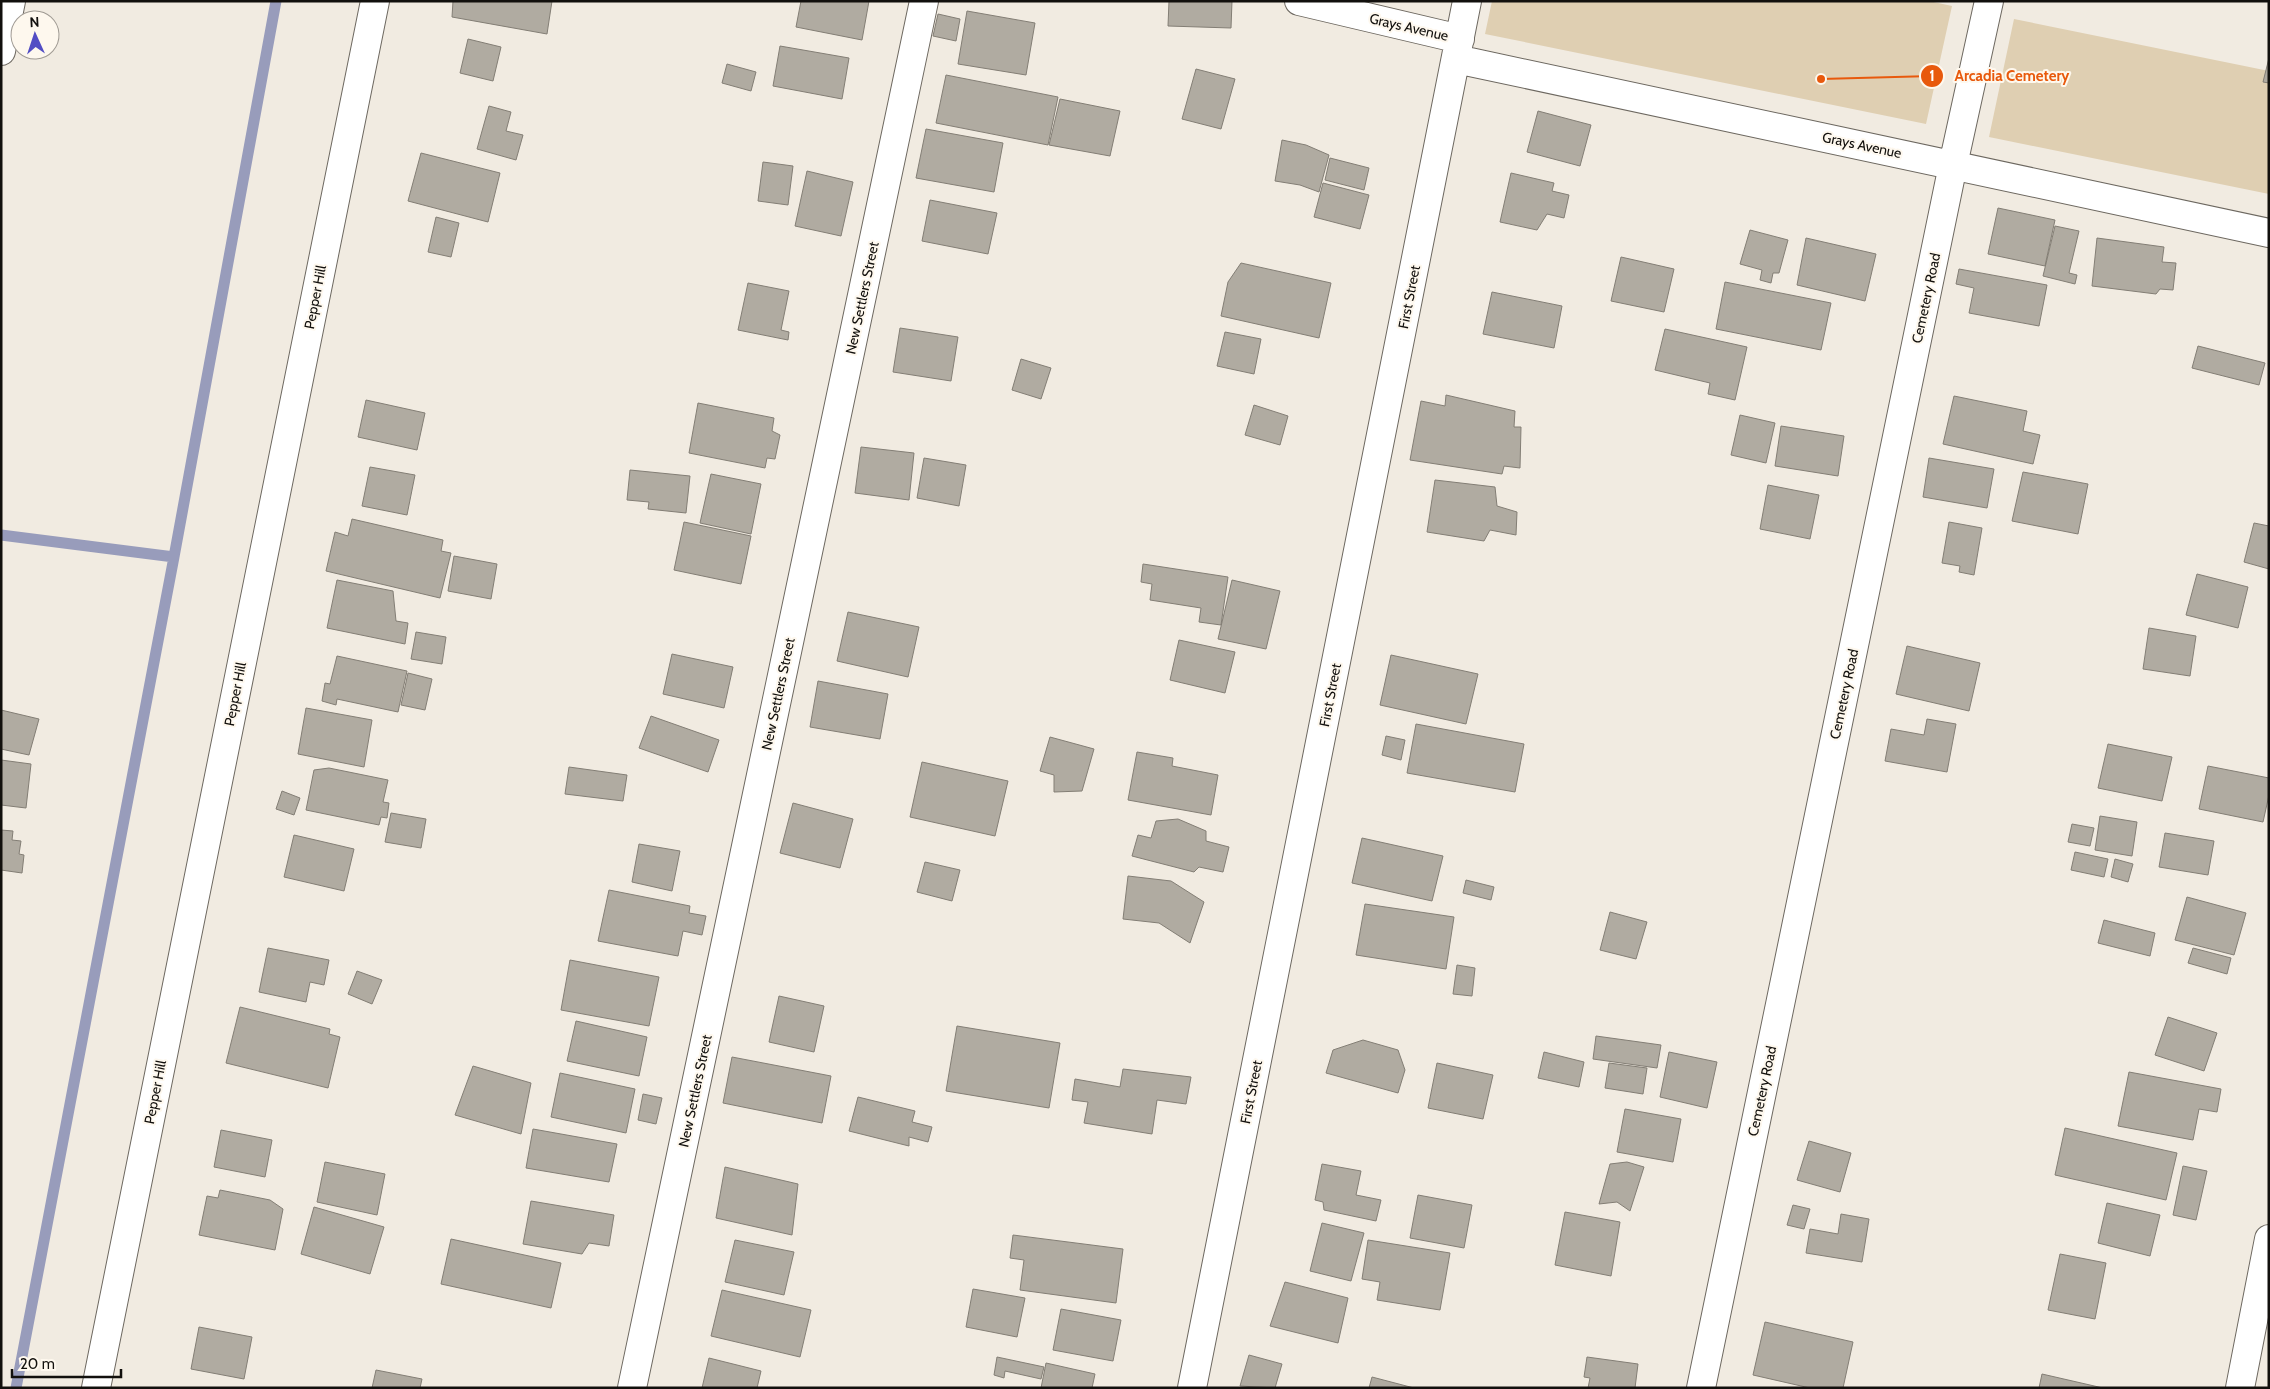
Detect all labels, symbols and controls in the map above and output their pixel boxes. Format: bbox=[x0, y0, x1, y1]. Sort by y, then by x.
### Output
street label: Grays Avenue bbox=[1368, 9, 1450, 45]
north arrow bbox=[10, 10, 60, 60]
text: N bbox=[29, 13, 40, 31]
callout: Arcadia Cemetery bbox=[1920, 61, 2080, 91]
text: 1 bbox=[1929, 67, 1935, 85]
text: Arcadia Cemetery bbox=[1955, 67, 2070, 85]
street label: Grays Avenue bbox=[1821, 128, 1903, 162]
street label: New Settlers Street bbox=[841, 240, 883, 356]
street label: Cemetery Road bbox=[1908, 251, 1944, 345]
street label: Pepper Hill bbox=[300, 263, 330, 330]
street label: First Street bbox=[1394, 263, 1424, 330]
street label: New Settlers Street bbox=[757, 636, 799, 752]
street label: Cemetery Road bbox=[1826, 647, 1862, 741]
street label: Pepper Hill bbox=[220, 660, 250, 727]
street label: First Street bbox=[1315, 661, 1345, 728]
street label: New Settlers Street bbox=[674, 1033, 716, 1149]
street label: Cemetery Road bbox=[1744, 1044, 1780, 1138]
street label: Pepper Hill bbox=[140, 1058, 170, 1125]
street label: First Street bbox=[1236, 1058, 1266, 1125]
scale bar bbox=[12, 1346, 121, 1378]
text: 20 m bbox=[20, 1355, 55, 1373]

